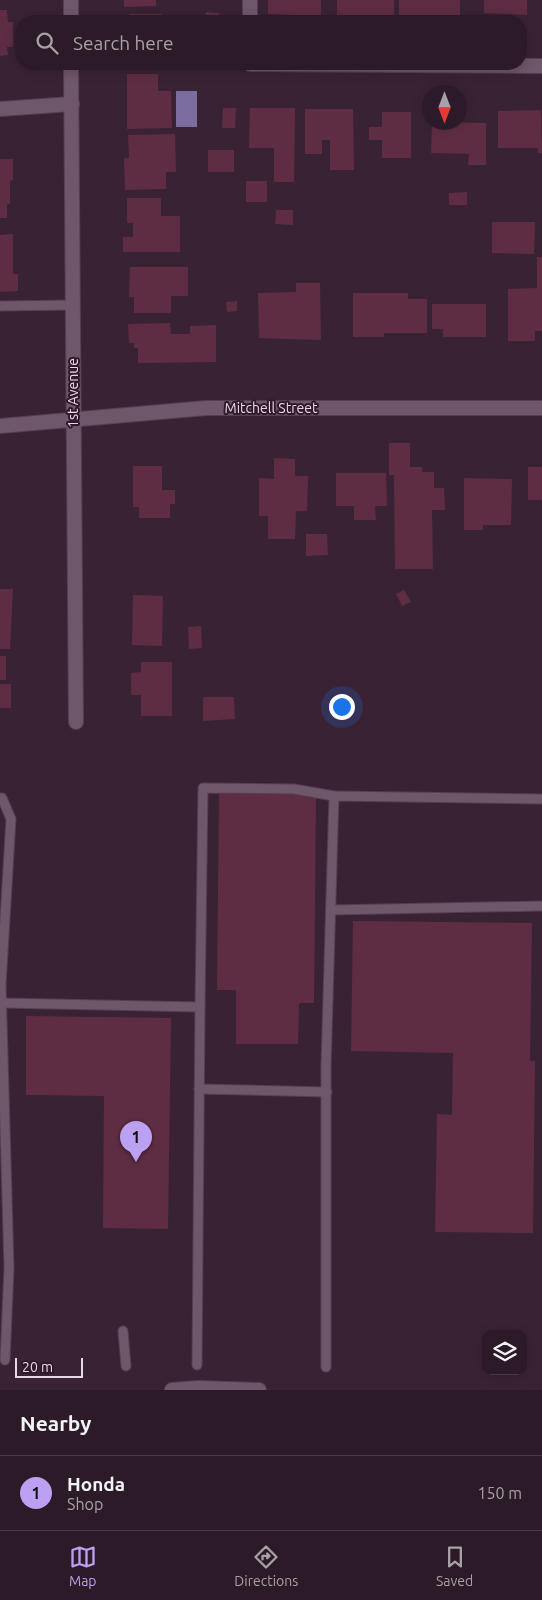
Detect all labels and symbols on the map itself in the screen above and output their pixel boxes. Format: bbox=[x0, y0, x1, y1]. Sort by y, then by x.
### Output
north arrow bbox=[422, 85, 467, 130]
street label: 1st Avenue bbox=[65, 358, 81, 428]
street label: Mitchell Street bbox=[225, 400, 318, 416]
your location bbox=[329, 694, 355, 720]
pin: 1 bbox=[120, 1121, 152, 1162]
scale bar bbox=[15, 1355, 82, 1378]

